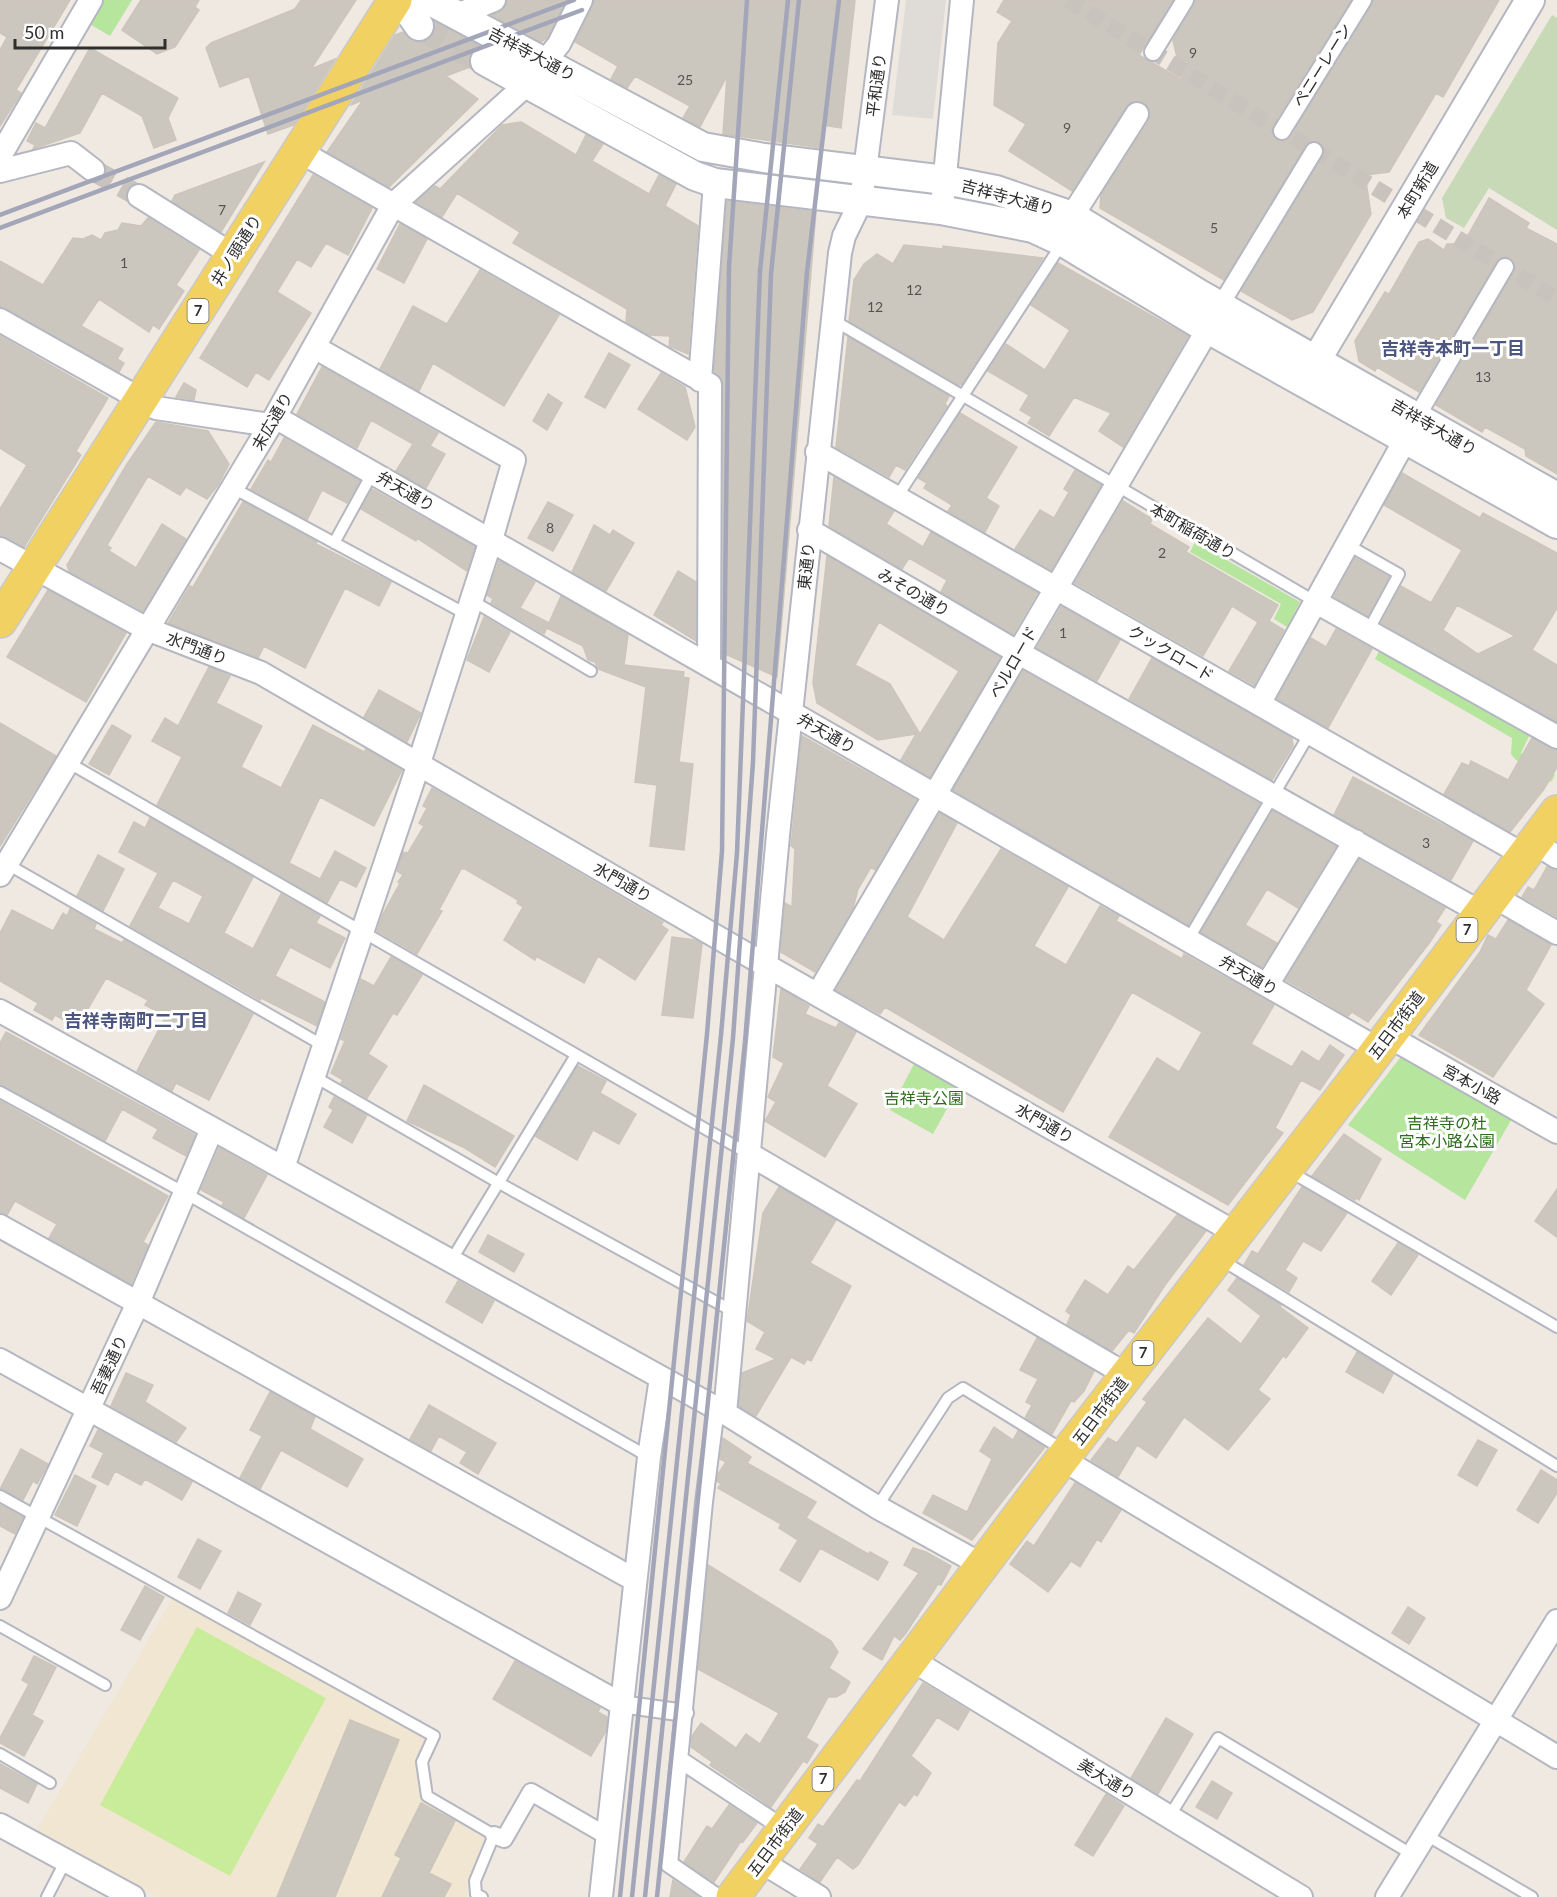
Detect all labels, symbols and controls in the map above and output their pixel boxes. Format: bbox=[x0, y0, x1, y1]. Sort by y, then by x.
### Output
scale bar bbox=[15, 12, 165, 50]
street label: ペニーレーン bbox=[1288, 19, 1355, 110]
text: 50 m bbox=[24, 21, 64, 43]
street label: 吉祥寺大通り bbox=[485, 23, 579, 84]
house number: 9 bbox=[1189, 44, 1197, 61]
street label: 平和通り bbox=[862, 52, 889, 118]
house number: 25 bbox=[677, 71, 693, 88]
house number: 9 bbox=[1063, 119, 1071, 136]
street label: 本町新道 bbox=[1392, 157, 1441, 222]
street label: 吉祥寺大通り bbox=[959, 175, 1057, 218]
house number: 7 bbox=[218, 201, 226, 218]
street label: 井ノ頭通り bbox=[206, 211, 265, 289]
house number: 5 bbox=[1210, 219, 1218, 236]
house number: 1 bbox=[120, 254, 128, 271]
house number: 12 bbox=[906, 281, 922, 298]
house number: 12 bbox=[867, 298, 883, 315]
road number: 7 bbox=[188, 299, 208, 323]
district label: 吉祥寺本町一丁目 bbox=[1381, 337, 1525, 359]
house number: 13 bbox=[1475, 368, 1491, 385]
street label: 末広通り bbox=[247, 388, 296, 453]
street label: 吉祥寺大通り bbox=[1388, 394, 1481, 459]
street label: 弁天通り bbox=[374, 466, 439, 515]
street label: 本町稲荷通り bbox=[1147, 498, 1240, 563]
house number: 8 bbox=[546, 519, 554, 536]
street label: 東通り bbox=[794, 541, 817, 591]
house number: 2 bbox=[1158, 544, 1166, 561]
street label: みその通り bbox=[875, 563, 954, 620]
street label: クックロード bbox=[1125, 620, 1218, 685]
street label: ベルロード bbox=[984, 622, 1041, 701]
house number: 1 bbox=[1059, 624, 1067, 641]
street label: 水門通り bbox=[164, 627, 230, 668]
street label: 弁天通り bbox=[795, 708, 860, 757]
house number: 3 bbox=[1422, 834, 1430, 851]
street label: 水門通り bbox=[591, 857, 656, 906]
road number: 7 bbox=[1456, 918, 1478, 942]
street label: 弁天通り bbox=[1217, 950, 1282, 999]
street label: 五日市街道 bbox=[1364, 987, 1427, 1062]
district label: 吉祥寺南町二丁目 bbox=[64, 1009, 208, 1031]
street label: 宮本小路 bbox=[1440, 1060, 1505, 1107]
park label: 吉祥寺公園 bbox=[884, 1088, 964, 1107]
street label: 水門通り bbox=[1013, 1098, 1078, 1147]
park label: 吉祥寺の杜 宮本小路公園 bbox=[1399, 1113, 1495, 1150]
street label: 吾妻通り bbox=[86, 1332, 131, 1398]
road number: 7 bbox=[1132, 1341, 1154, 1365]
street label: 五日市街道 bbox=[1068, 1373, 1131, 1448]
street label: 美大通り bbox=[1075, 1754, 1140, 1803]
road number: 7 bbox=[812, 1767, 834, 1791]
street label: 五日市街道 bbox=[743, 1804, 806, 1879]

